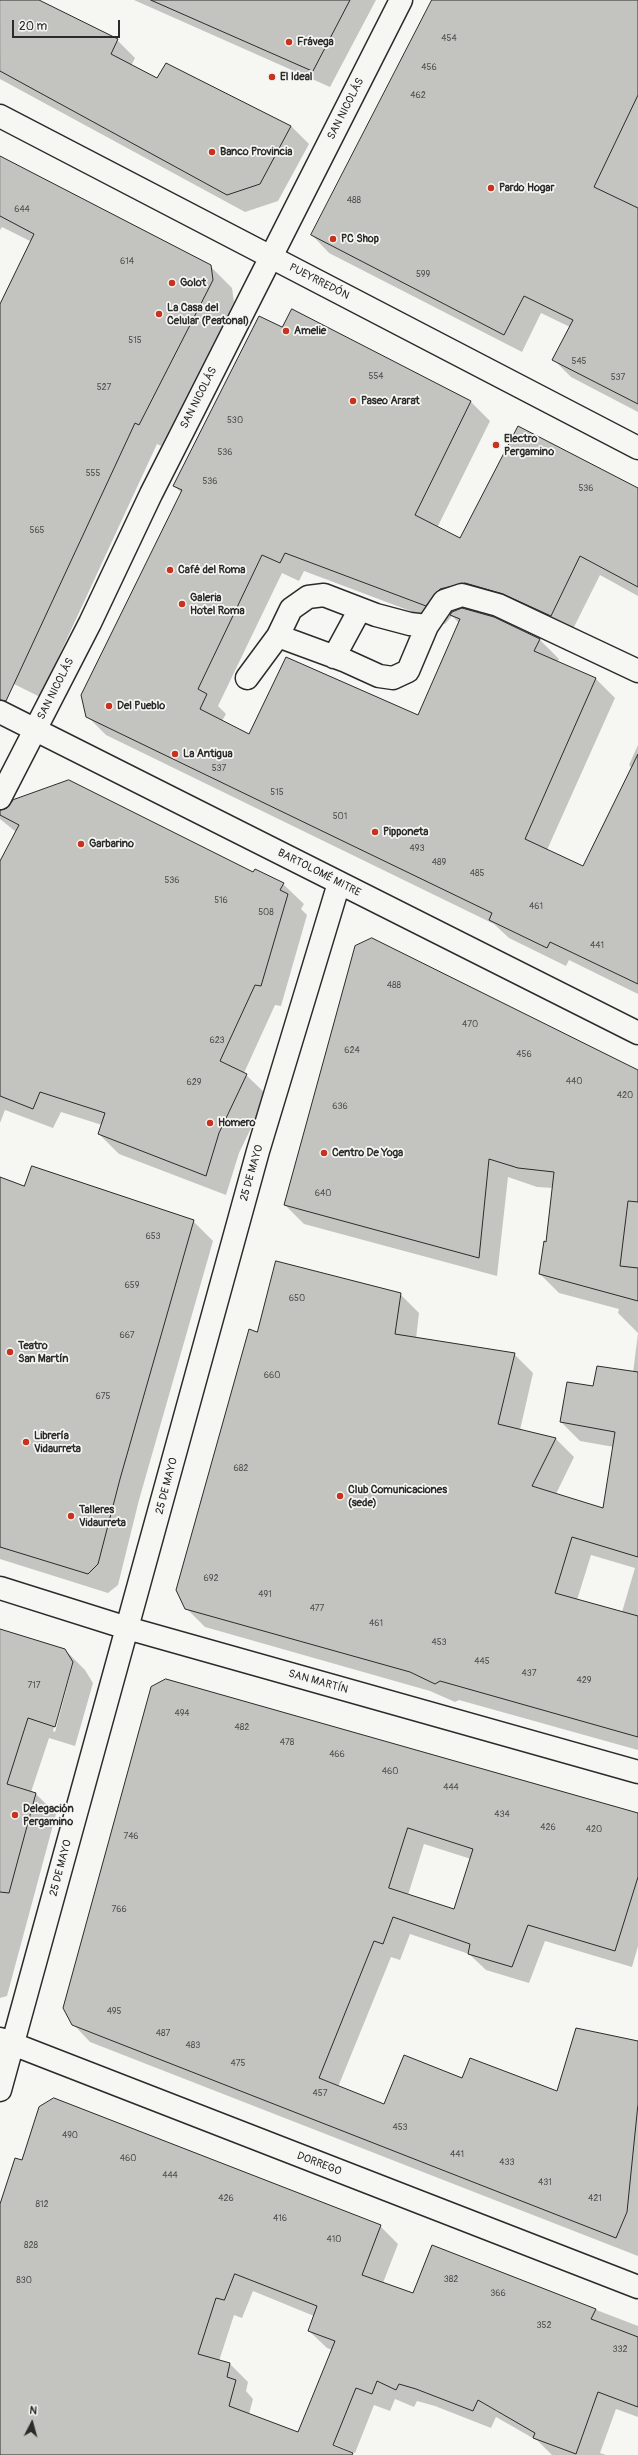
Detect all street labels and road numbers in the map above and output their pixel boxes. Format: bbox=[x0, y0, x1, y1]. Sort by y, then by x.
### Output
street label: SAN NICOLÁS bbox=[325, 76, 367, 142]
street label: PUEYRREDÓN bbox=[287, 261, 351, 303]
street label: SAN NICOLÁS bbox=[178, 365, 220, 431]
street label: SAN NICOLÁS bbox=[35, 656, 77, 722]
street label: BARTOLOMÉ MITRE bbox=[275, 846, 363, 900]
street label: 25 DE MAYO bbox=[238, 1143, 266, 1203]
street label: 25 DE MAYO bbox=[153, 1456, 181, 1516]
street label: SAN MARTÍN bbox=[287, 1667, 349, 1697]
street label: 25 DE MAYO bbox=[47, 1838, 75, 1898]
street label: DORREGO bbox=[295, 2149, 343, 2179]

